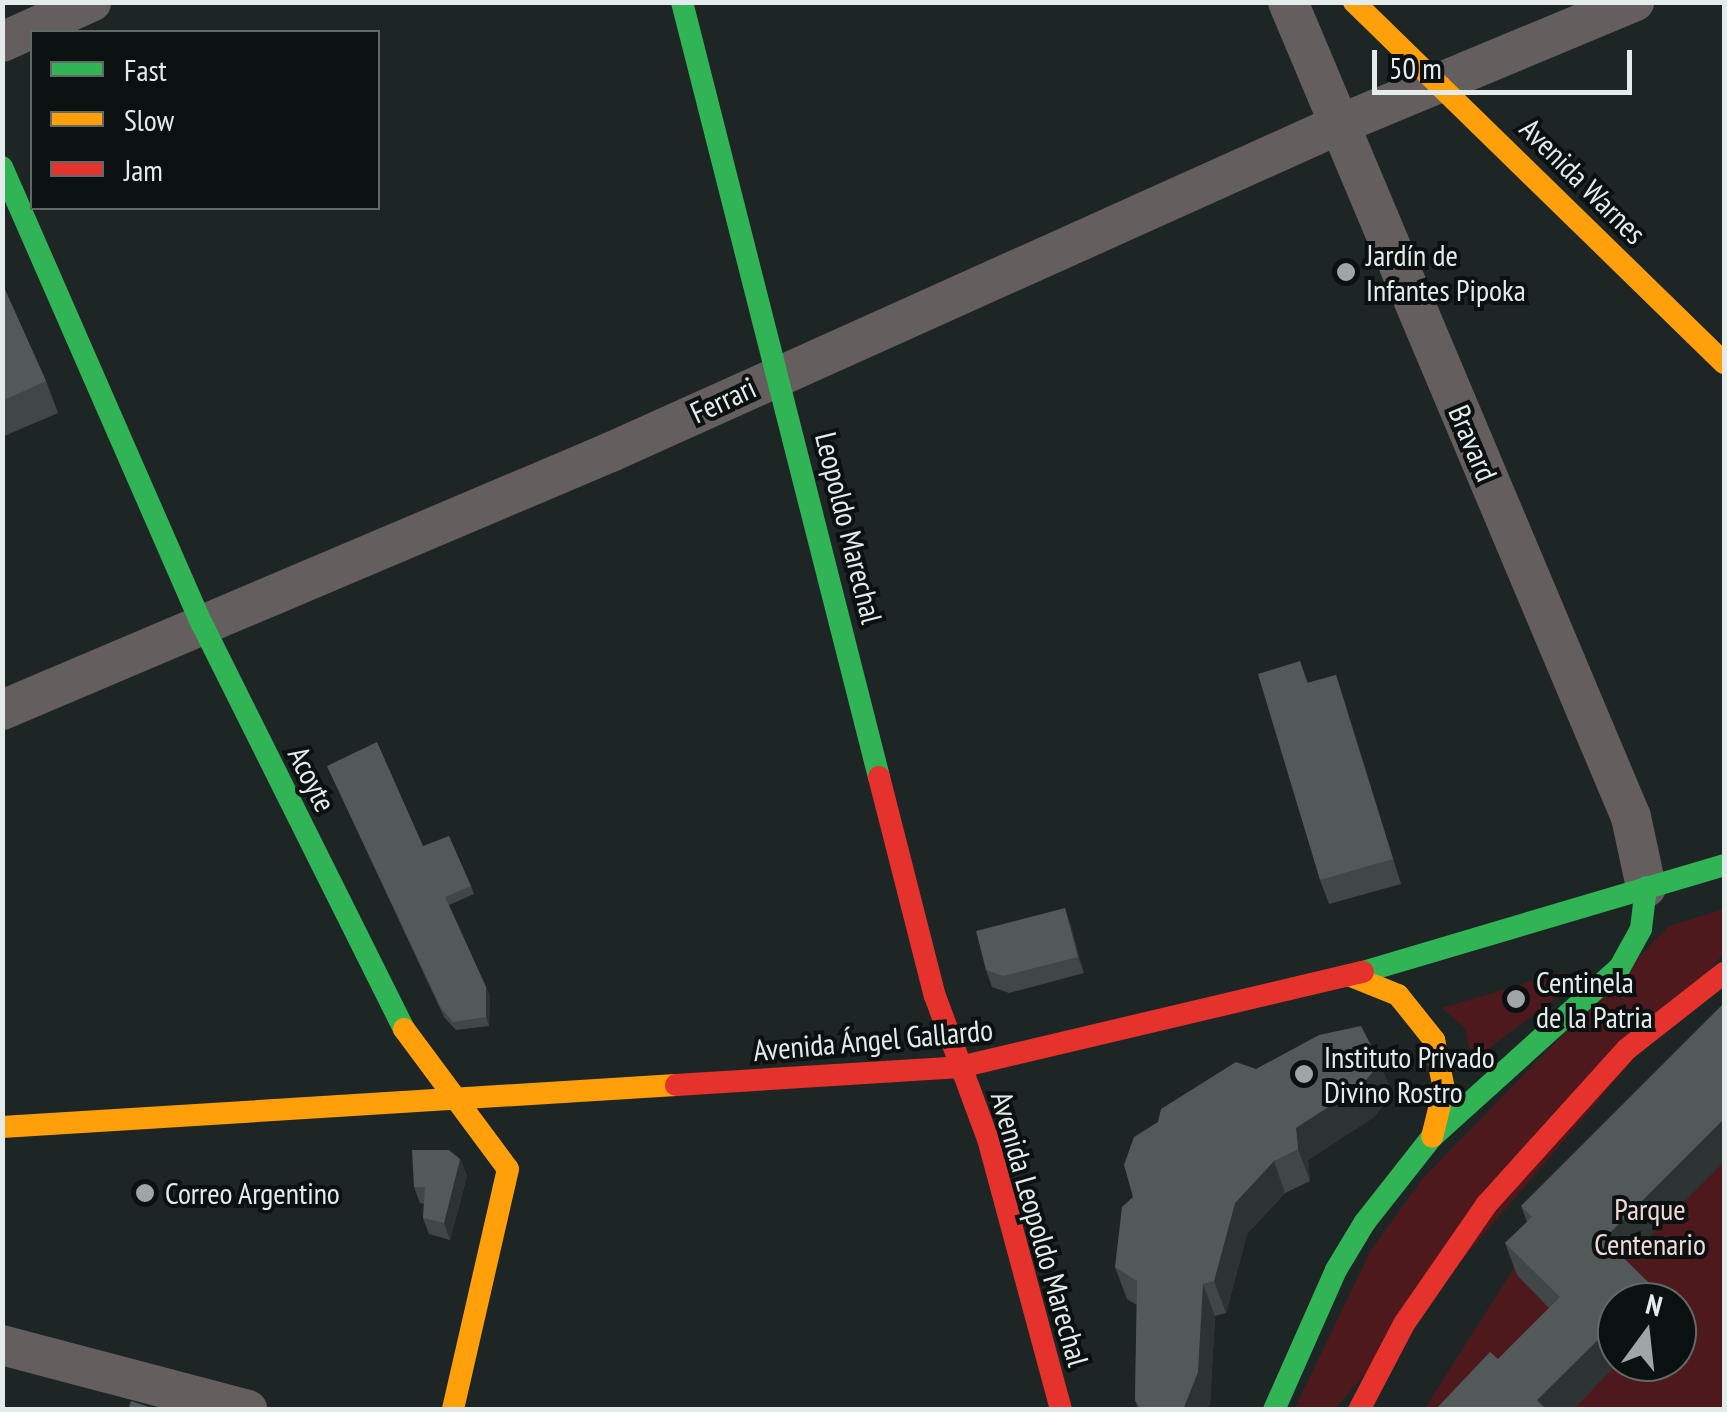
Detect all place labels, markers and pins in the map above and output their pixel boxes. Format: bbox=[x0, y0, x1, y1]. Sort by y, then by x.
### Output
place label: Jardín de Infantes Pipoka bbox=[1366, 237, 1526, 308]
marker: Jardín de Infantes Pipoka bbox=[1335, 261, 1357, 283]
place label: Centinela de la Patria bbox=[1536, 964, 1653, 1034]
marker: Centinela de la Patria bbox=[1505, 988, 1527, 1010]
place label: Instituto Privado Divino Rostro bbox=[1324, 1039, 1495, 1110]
marker: Instituto Privado Divino Rostro bbox=[1293, 1063, 1315, 1085]
place label: Correo Argentino bbox=[165, 1175, 341, 1211]
marker: Correo Argentino bbox=[134, 1182, 156, 1204]

